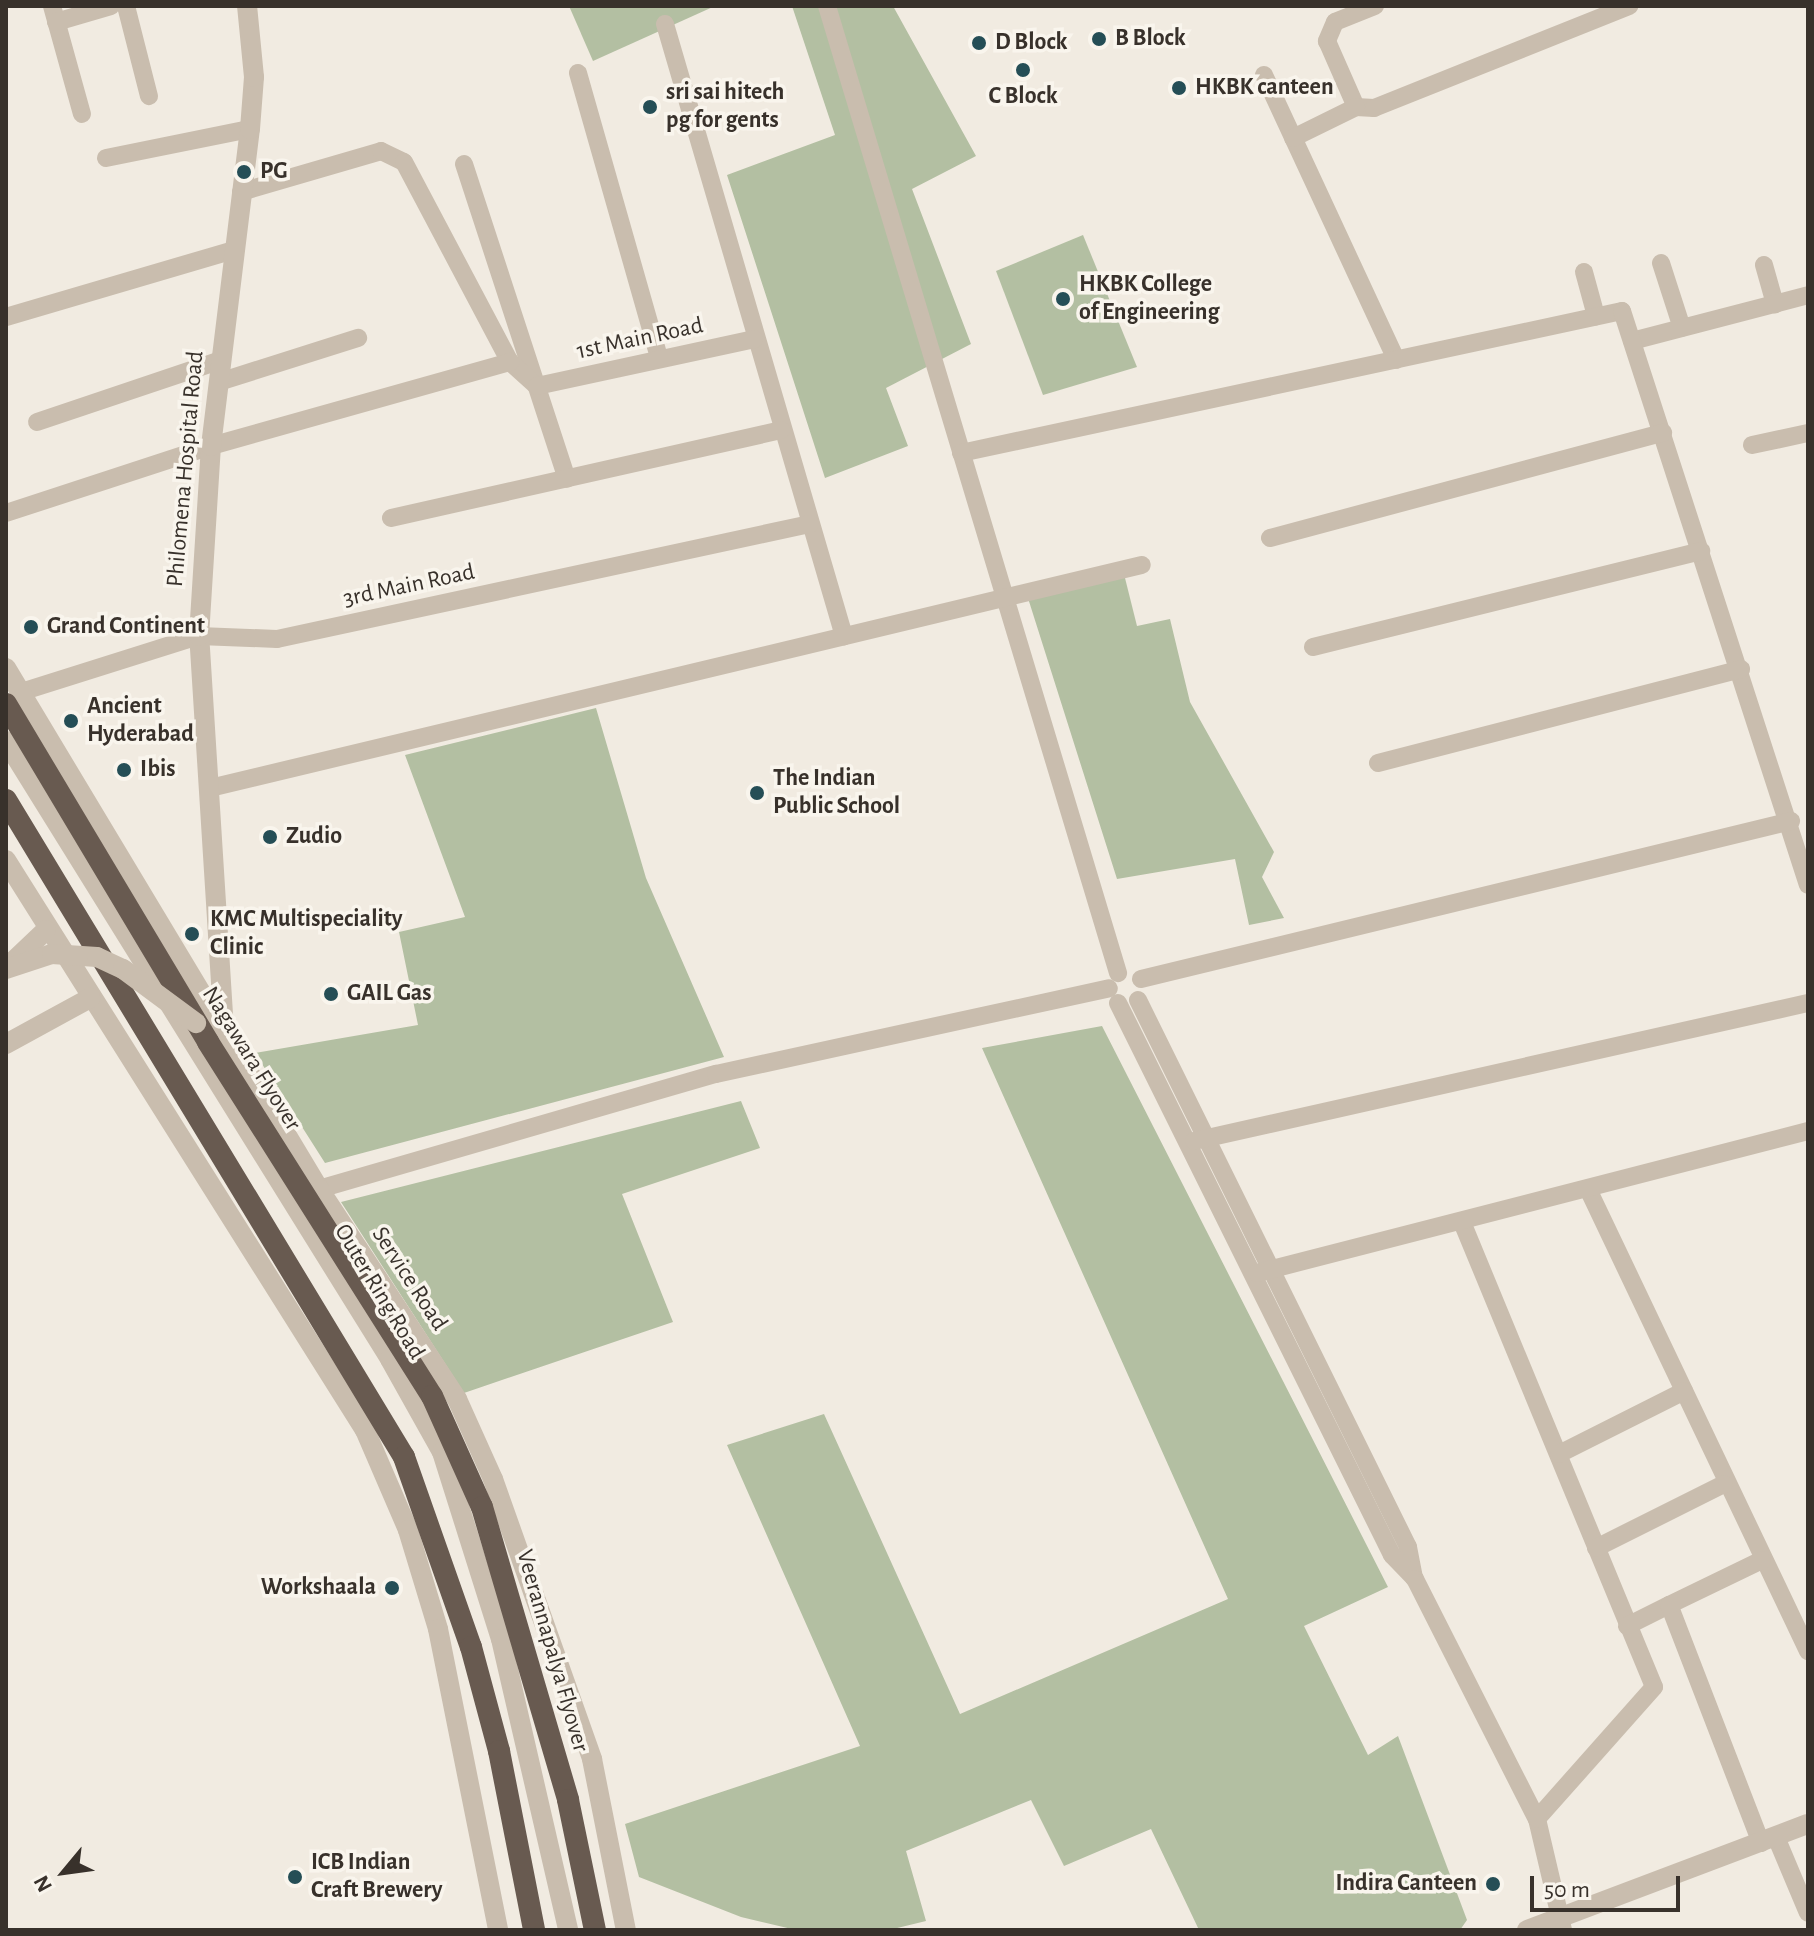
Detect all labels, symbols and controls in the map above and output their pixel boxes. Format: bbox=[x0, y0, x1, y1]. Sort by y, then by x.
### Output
place label: B Block bbox=[1115, 25, 1186, 53]
place label: D Block bbox=[995, 29, 1067, 57]
marker: B Block bbox=[1090, 30, 1108, 48]
marker: D Block bbox=[970, 34, 988, 52]
marker: C Block bbox=[1014, 61, 1032, 79]
place label: HKBK canteen bbox=[1195, 74, 1334, 102]
place label: sri sai hitech pg for gents bbox=[666, 79, 784, 135]
marker: HKBK canteen bbox=[1170, 79, 1188, 97]
place label: C Block bbox=[988, 83, 1058, 111]
marker: sri sai hitech pg for gents bbox=[641, 98, 659, 116]
place label: PG bbox=[260, 158, 288, 186]
marker: PG bbox=[235, 163, 253, 181]
place label: HKBK College of Engineering bbox=[1079, 271, 1219, 327]
marker: HKBK College of Engineering bbox=[1054, 290, 1072, 308]
street label: 1st Main Road bbox=[574, 312, 706, 366]
street label: Philomena Hospital Road bbox=[161, 350, 211, 588]
street label: 3rd Main Road bbox=[341, 558, 477, 614]
place label: Grand Continent bbox=[47, 613, 205, 641]
marker: Grand Continent bbox=[22, 618, 40, 636]
place label: Ancient Hyderabad bbox=[87, 693, 194, 749]
marker: Ancient Hyderabad bbox=[62, 712, 80, 730]
place label: Ibis bbox=[140, 756, 176, 784]
marker: Ibis bbox=[115, 761, 133, 779]
place label: The Indian Public School bbox=[773, 765, 900, 821]
marker: The Indian Public School bbox=[748, 784, 766, 802]
place label: Zudio bbox=[286, 823, 342, 851]
marker: Zudio bbox=[261, 828, 279, 846]
place label: KMC Multispeciality Clinic bbox=[210, 906, 403, 962]
marker: KMC Multispeciality Clinic bbox=[181, 923, 203, 945]
place label: GAIL Gas bbox=[347, 980, 432, 1008]
street label: Nagawara Flyover bbox=[195, 982, 307, 1136]
marker: GAIL Gas bbox=[322, 985, 340, 1003]
street label: Outer Ring Road bbox=[327, 1219, 431, 1365]
street label: Service Road bbox=[365, 1222, 453, 1336]
street label: Veerannapalya Flyover bbox=[509, 1547, 595, 1755]
place label: Workshaala bbox=[261, 1574, 376, 1602]
marker: Workshaala bbox=[383, 1579, 401, 1597]
north arrow bbox=[24, 1832, 104, 1912]
place label: ICB Indian Craft Brewery bbox=[311, 1849, 442, 1905]
scale bar bbox=[1534, 1860, 1684, 1910]
marker: ICB Indian Craft Brewery bbox=[286, 1868, 304, 1886]
place label: Indira Canteen bbox=[1335, 1870, 1477, 1898]
text: N bbox=[30, 1872, 56, 1896]
marker: Indira Canteen bbox=[1484, 1875, 1502, 1893]
text: 50 m bbox=[1544, 1878, 1590, 1902]

